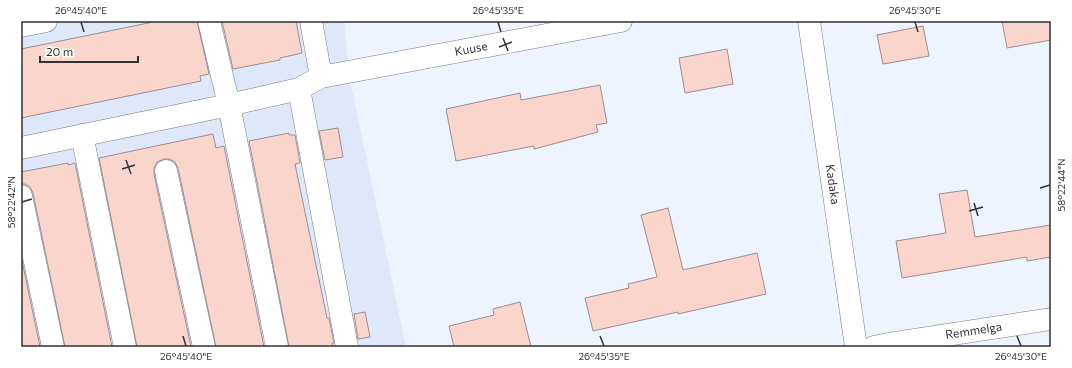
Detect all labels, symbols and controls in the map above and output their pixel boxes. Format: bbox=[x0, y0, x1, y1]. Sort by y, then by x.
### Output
text: 26°45'40"E bbox=[55, 4, 107, 16]
text: 26°45'35"E bbox=[472, 4, 524, 16]
text: 26°45'30"E bbox=[889, 4, 941, 16]
scale bar bbox=[40, 38, 138, 64]
street label: Kuuse bbox=[453, 38, 489, 58]
text: 20 m bbox=[46, 44, 73, 58]
text: 58°22'44"N bbox=[1055, 159, 1067, 211]
street label: Kadaka bbox=[824, 163, 843, 205]
text: 58°22'42"N bbox=[5, 176, 17, 228]
street label: Remmelga bbox=[944, 319, 1003, 341]
text: 26°45'40"E bbox=[160, 350, 212, 362]
text: 26°45'35"E bbox=[578, 350, 630, 362]
text: 26°45'30"E bbox=[995, 350, 1047, 362]

